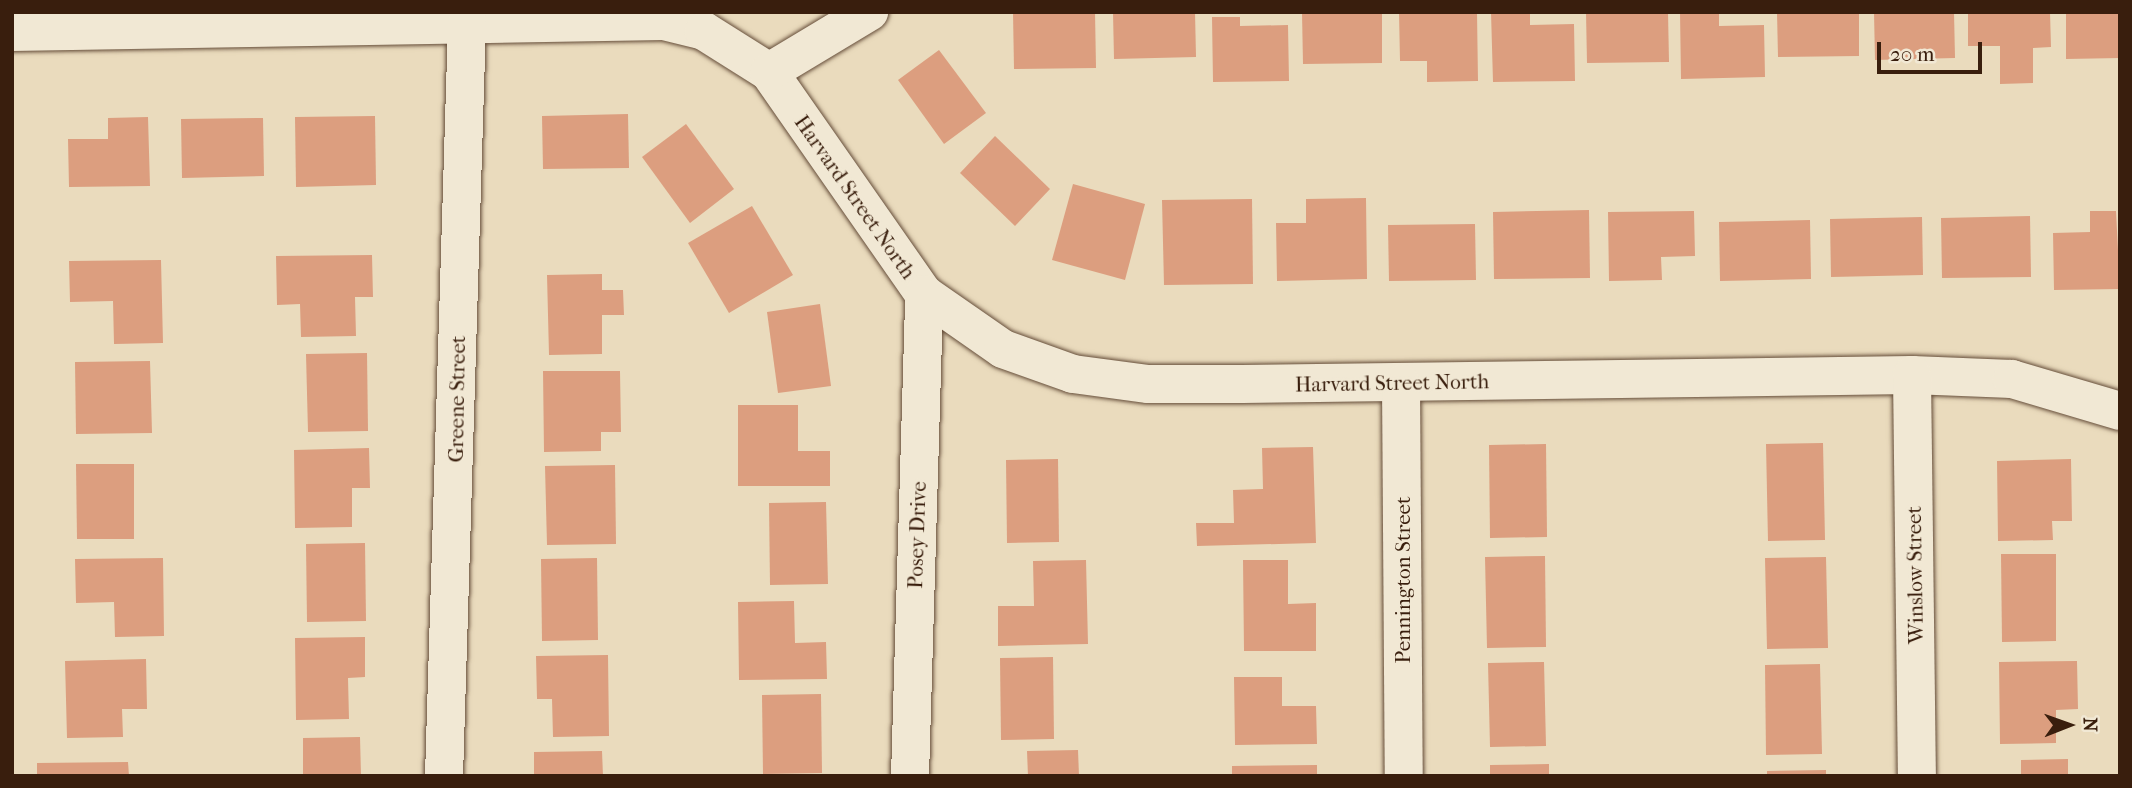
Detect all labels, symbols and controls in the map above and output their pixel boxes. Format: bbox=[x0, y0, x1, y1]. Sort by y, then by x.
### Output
scale bar bbox=[1880, 28, 1985, 72]
text: 20 m bbox=[1890, 42, 1934, 66]
street label: Harvard Street North bbox=[789, 110, 921, 284]
street label: Greene Street bbox=[443, 335, 471, 463]
street label: Harvard Street North bbox=[1295, 369, 1489, 397]
street label: Posey Drive bbox=[903, 481, 931, 589]
street label: Pennington Street bbox=[1390, 496, 1416, 664]
street label: Winslow Street bbox=[1901, 506, 1929, 644]
north arrow bbox=[2034, 690, 2104, 760]
text: N bbox=[2079, 717, 2101, 732]

